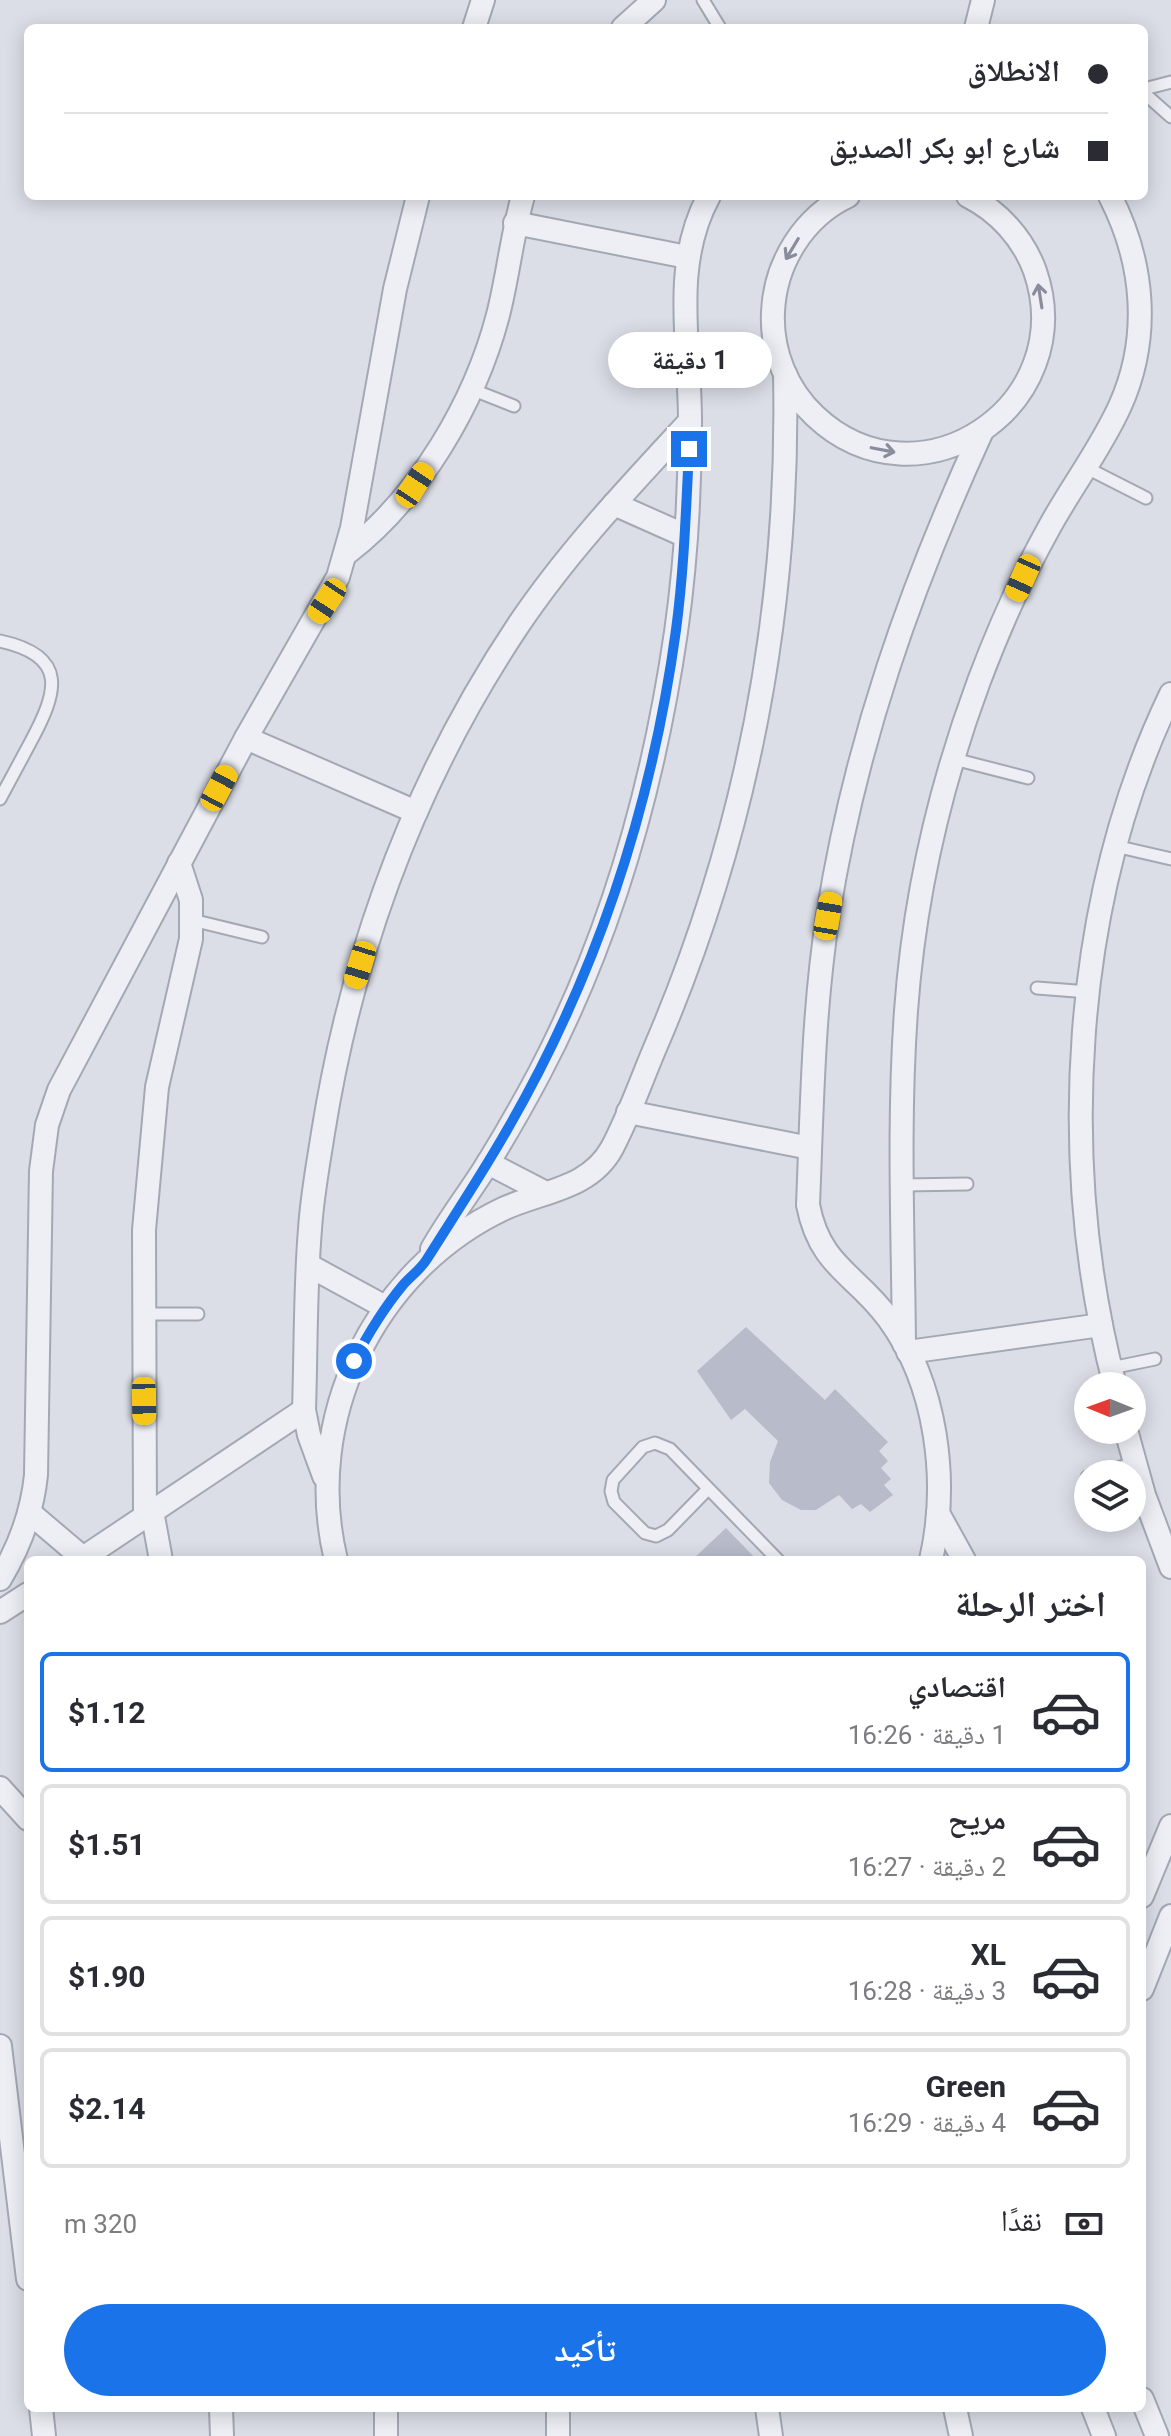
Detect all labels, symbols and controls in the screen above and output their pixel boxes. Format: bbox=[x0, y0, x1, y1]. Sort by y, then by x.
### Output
text: الانطلاق bbox=[967, 53, 1060, 88]
text: شارع ابو بكر الصديق bbox=[829, 130, 1060, 165]
one-way arrow bbox=[784, 237, 800, 260]
one-way arrow bbox=[1032, 283, 1047, 309]
callout: 1 دقيقة bbox=[607, 333, 771, 389]
text: 1 دقيقة bbox=[652, 345, 728, 375]
route end bbox=[671, 431, 707, 467]
one-way arrow bbox=[870, 443, 895, 458]
car bbox=[392, 458, 438, 512]
car bbox=[1002, 551, 1044, 605]
car bbox=[304, 574, 350, 628]
car bbox=[197, 761, 241, 815]
car bbox=[812, 890, 844, 942]
car bbox=[342, 939, 378, 991]
route start bbox=[336, 1343, 372, 1379]
north arrow bbox=[1074, 1372, 1146, 1444]
map controls bbox=[1074, 1372, 1146, 1532]
car bbox=[132, 1377, 156, 1425]
button: layers bbox=[1074, 1460, 1146, 1532]
text: اختر الرحلة bbox=[955, 1583, 1106, 1625]
text: اقتصادي bbox=[908, 1669, 1006, 1704]
icon: car bbox=[1030, 1676, 1102, 1748]
text: $1.12 bbox=[68, 1695, 146, 1730]
text: 1 دقيقة · 16:26 bbox=[848, 1720, 1006, 1750]
text: مريح bbox=[948, 1801, 1006, 1836]
icon: car bbox=[1030, 1808, 1102, 1880]
text: $1.51 bbox=[68, 1827, 146, 1862]
text: 2 دقيقة · 16:27 bbox=[848, 1852, 1006, 1882]
text: XL bbox=[971, 1937, 1006, 1972]
icon: car bbox=[1030, 1940, 1102, 2012]
text: $1.90 bbox=[68, 1959, 146, 1994]
text: 3 دقيقة · 16:28 bbox=[848, 1976, 1006, 2006]
text: Green bbox=[926, 2069, 1006, 2104]
icon: car bbox=[1030, 2072, 1102, 2144]
text: $2.14 bbox=[68, 2091, 146, 2126]
text: 4 دقيقة · 16:29 bbox=[848, 2108, 1006, 2138]
icon: cash bbox=[1062, 2202, 1106, 2246]
text: نقدًا bbox=[1001, 2203, 1042, 2238]
text: 320 m bbox=[64, 2209, 137, 2239]
button: تأكيد bbox=[64, 2304, 1106, 2396]

